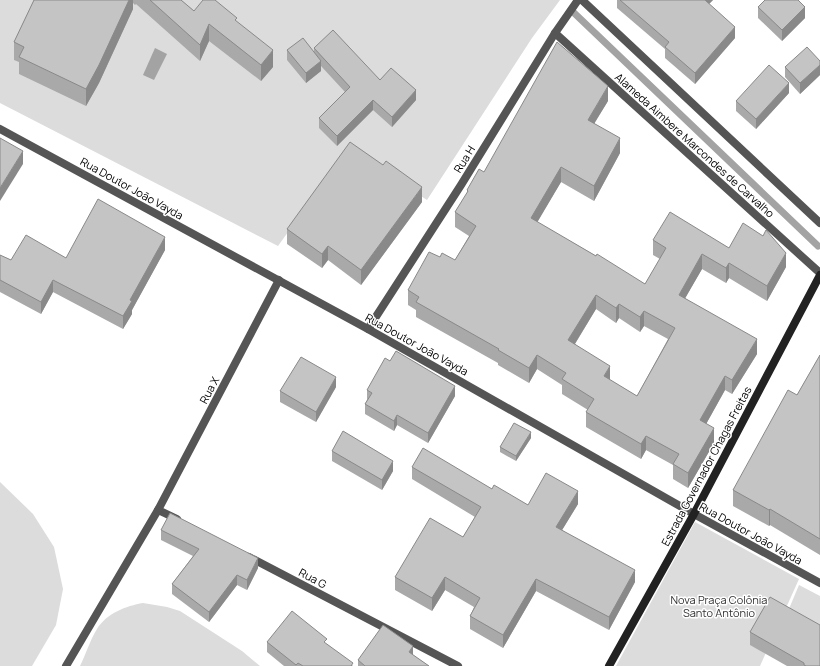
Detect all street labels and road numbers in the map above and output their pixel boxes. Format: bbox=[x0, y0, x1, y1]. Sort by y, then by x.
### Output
street label: Alameda Aimbere Marcondes de Carvalho bbox=[612, 69, 778, 221]
street label: Rua H bbox=[450, 143, 478, 175]
street label: Rua Doutor João Vayda bbox=[78, 153, 186, 223]
street label: Rua Doutor João Vayda bbox=[363, 309, 471, 379]
street label: Rua X bbox=[196, 374, 222, 406]
street label: Estrada Governador Chagas Freitas bbox=[657, 383, 755, 548]
street label: Rua Doutor João Vayda bbox=[697, 498, 805, 568]
street label: Rua G bbox=[296, 564, 330, 592]

